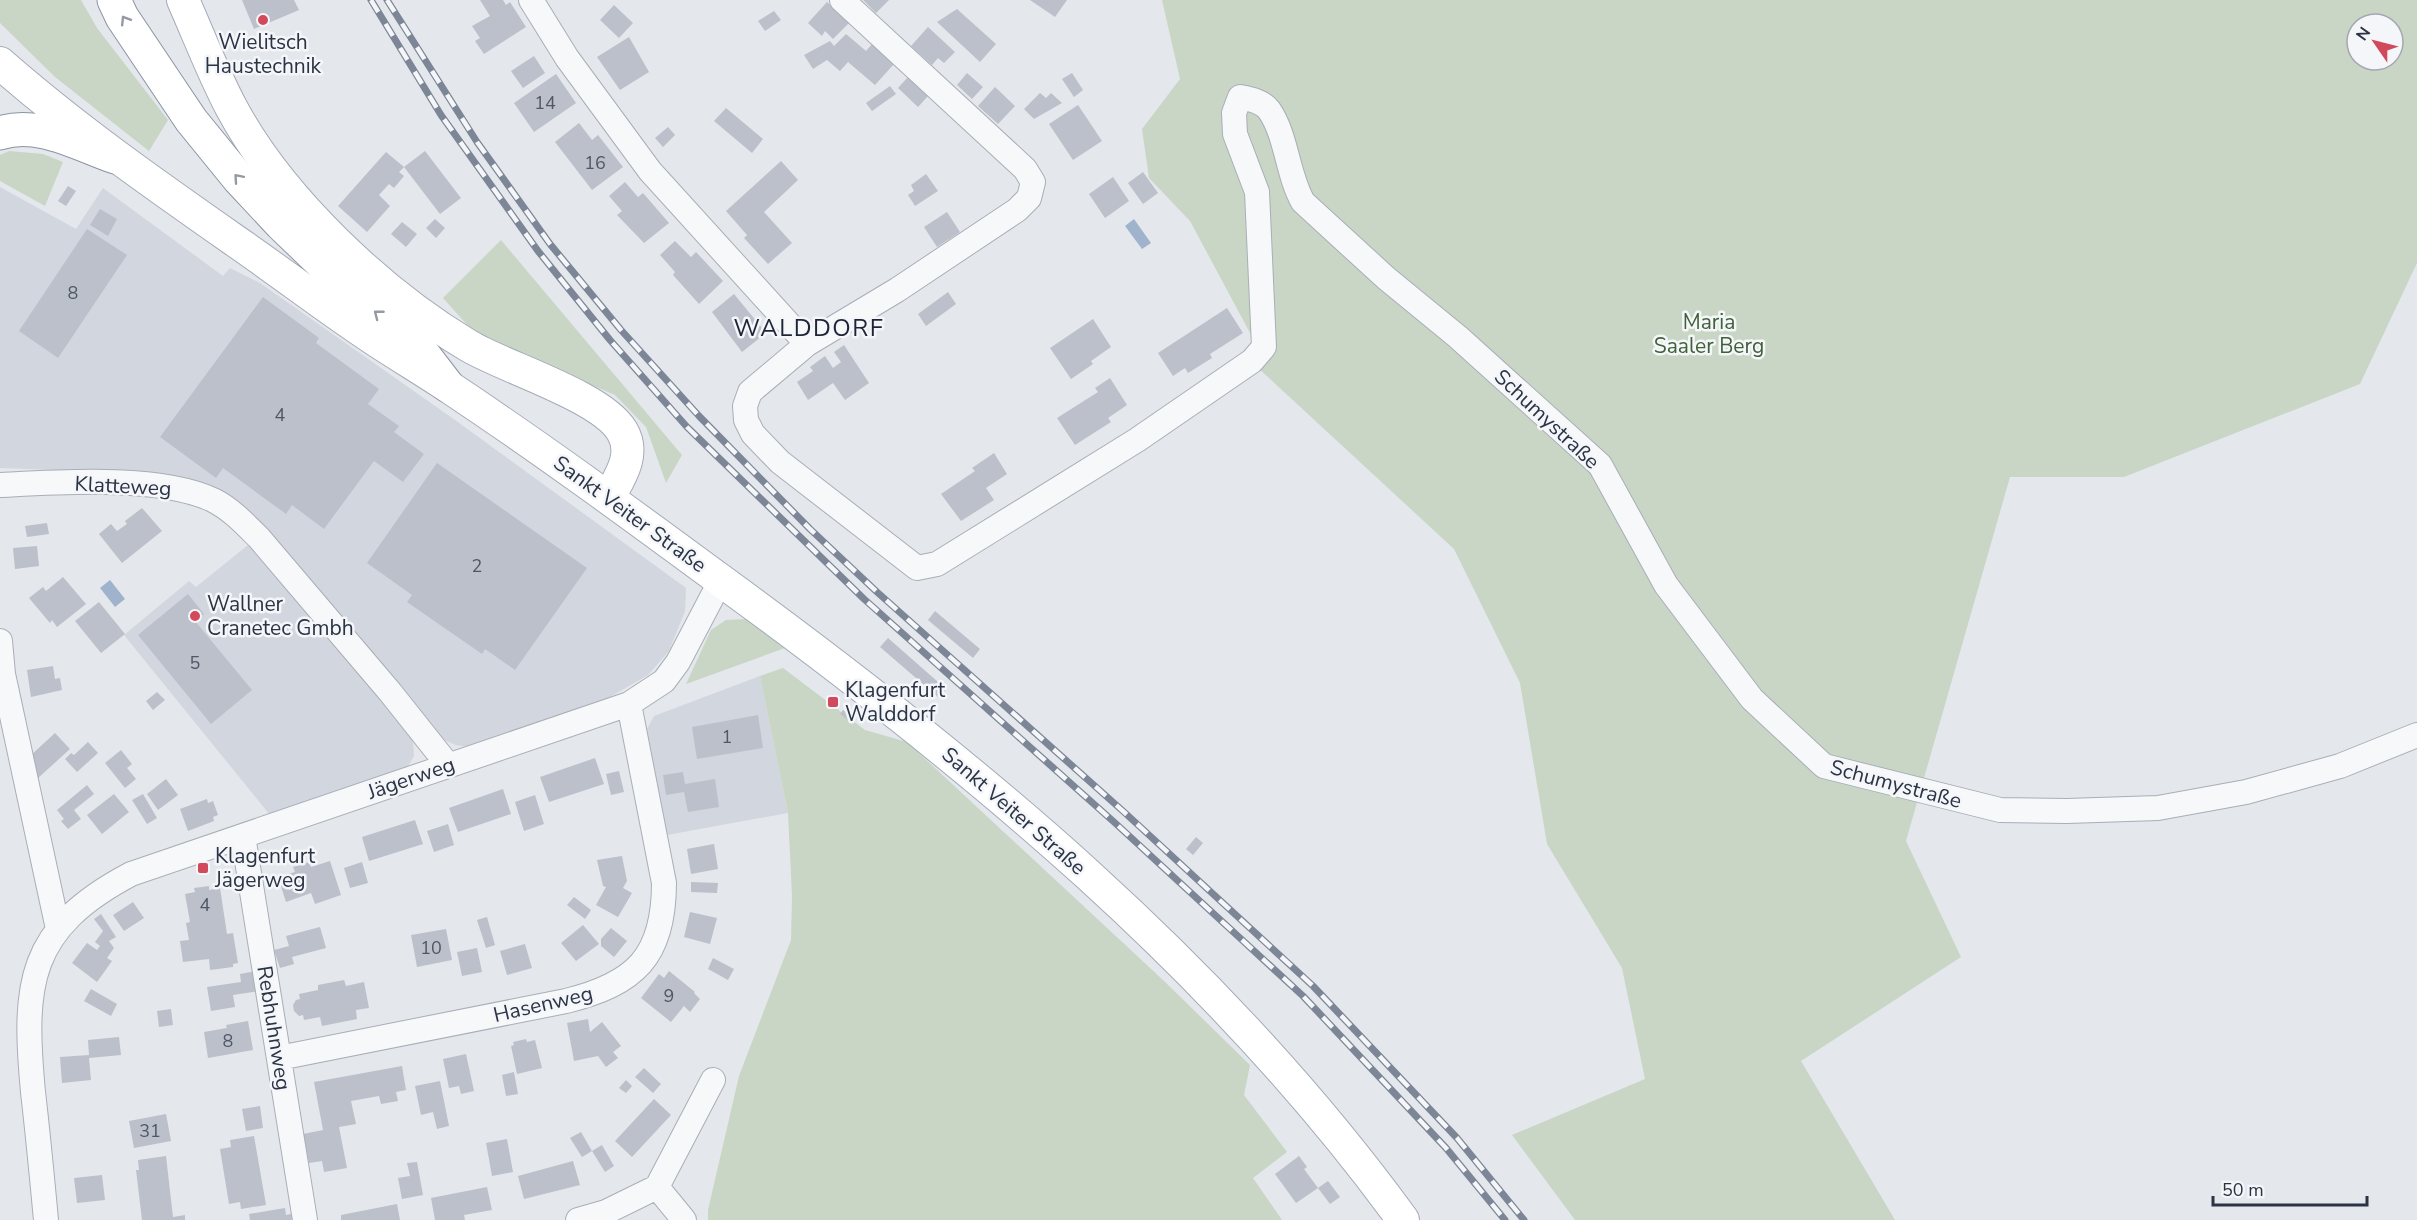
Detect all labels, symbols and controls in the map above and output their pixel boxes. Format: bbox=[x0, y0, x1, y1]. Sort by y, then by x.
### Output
north arrow bbox=[2345, 12, 2405, 72]
marker: Wielitsch Haustechnik bbox=[256, 13, 270, 27]
one-way arrow bbox=[121, 15, 132, 26]
text: N bbox=[2351, 23, 2376, 45]
place label: Wielitsch Haustechnik bbox=[205, 28, 322, 80]
house number: 14 bbox=[534, 91, 556, 115]
house number: 16 bbox=[584, 151, 606, 175]
one-way arrow bbox=[234, 174, 245, 185]
house number: 8 bbox=[68, 281, 78, 305]
park label: Maria Saaler Berg bbox=[1654, 308, 1764, 360]
one-way arrow bbox=[373, 310, 384, 321]
district label: WALDDORF bbox=[734, 312, 884, 344]
street label: Schumystraße bbox=[1488, 363, 1606, 475]
house number: 4 bbox=[275, 403, 286, 427]
street label: Sankt Veiter Straße bbox=[548, 449, 712, 579]
street label: Klatteweg bbox=[74, 469, 172, 503]
house number: 2 bbox=[472, 554, 482, 578]
place label: Wallner Cranetec Gmbh bbox=[207, 590, 354, 642]
marker: Wallner Cranetec Gmbh bbox=[188, 609, 202, 623]
house number: 5 bbox=[190, 651, 200, 675]
place label: Klagenfurt Walddorf bbox=[845, 676, 946, 728]
marker: Klagenfurt Walddorf bbox=[826, 695, 840, 709]
house number: 1 bbox=[722, 725, 732, 749]
street label: Sankt Veiter Straße bbox=[936, 741, 1092, 881]
street label: Jägerweg bbox=[363, 750, 458, 806]
street label: Schumystraße bbox=[1827, 753, 1965, 815]
place label: Klagenfurt Jägerweg bbox=[214, 842, 316, 894]
marker: Klagenfurt Jägerweg bbox=[196, 861, 210, 875]
house number: 4 bbox=[200, 893, 211, 917]
house number: 10 bbox=[420, 936, 442, 960]
street label: Rebhuhnweg bbox=[250, 964, 298, 1092]
street label: Hasenweg bbox=[491, 979, 595, 1029]
house number: 9 bbox=[664, 984, 674, 1008]
house number: 8 bbox=[223, 1029, 233, 1053]
house number: 31 bbox=[139, 1119, 161, 1143]
scale bar bbox=[2213, 1169, 2368, 1207]
text: 50 m bbox=[2222, 1178, 2264, 1202]

